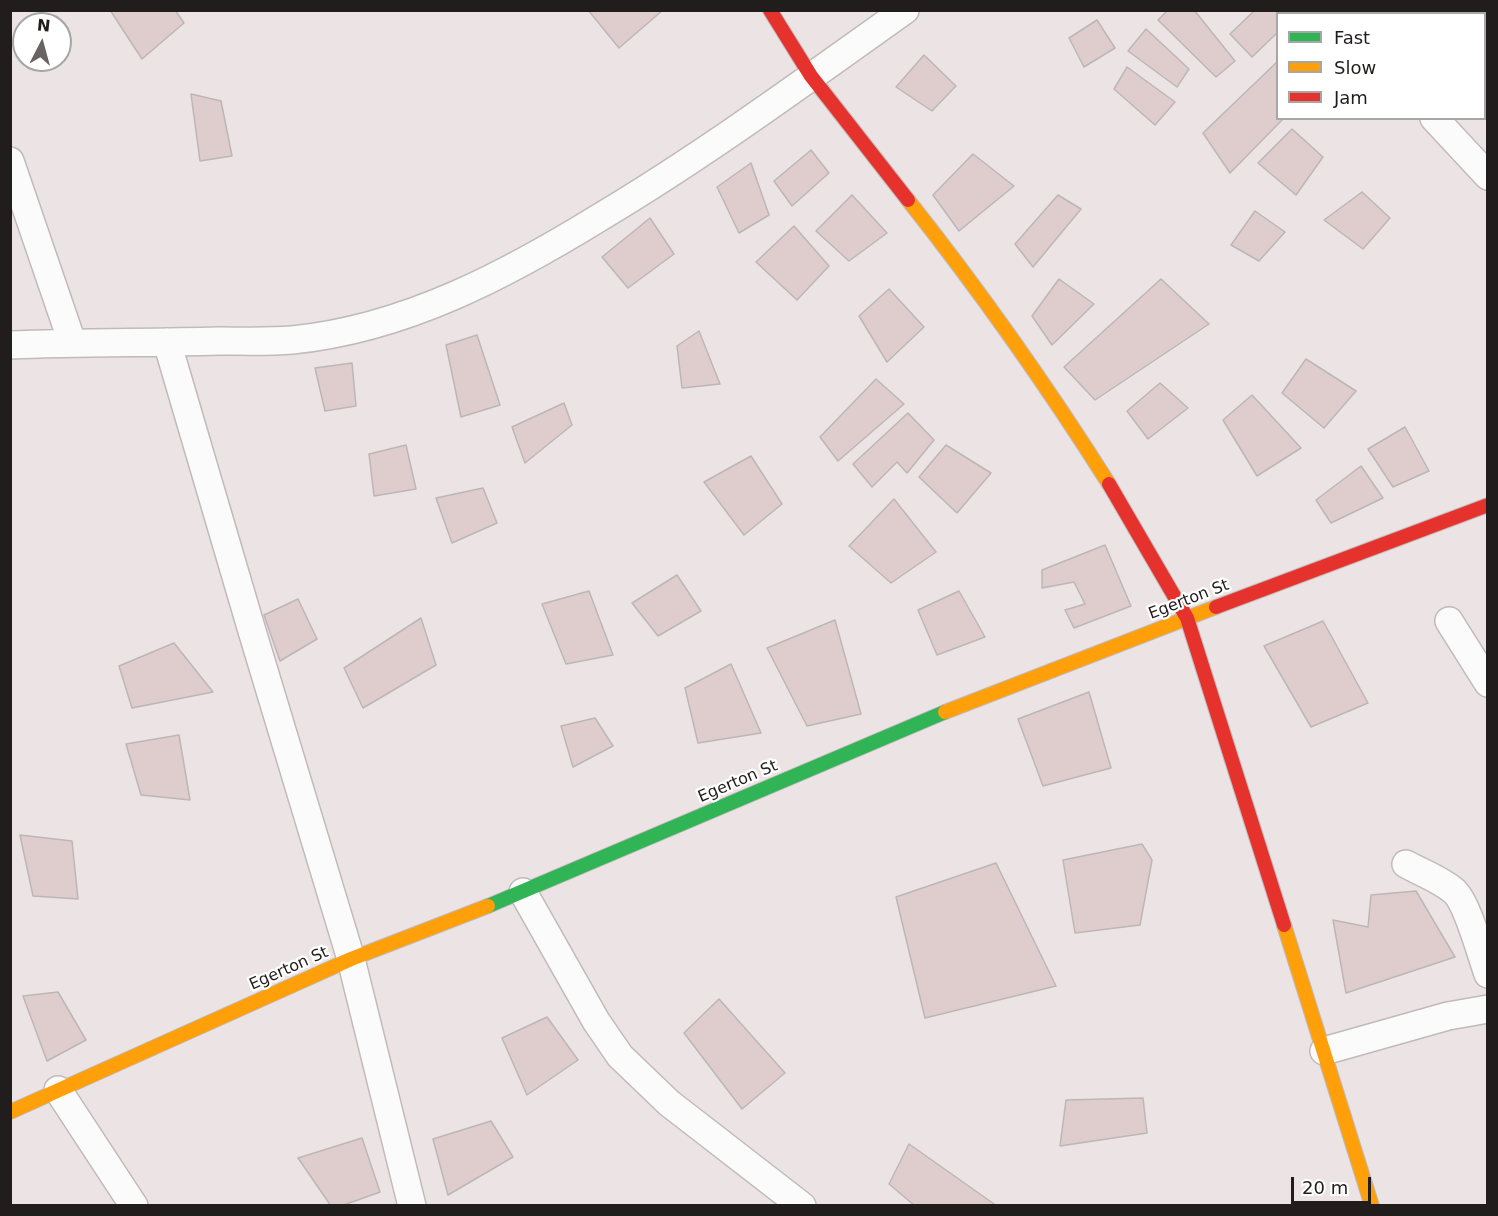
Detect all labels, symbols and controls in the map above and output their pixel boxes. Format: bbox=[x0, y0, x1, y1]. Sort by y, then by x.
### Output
north arrow bbox=[12, 12, 72, 72]
legend bbox=[1276, 12, 1486, 120]
text: N bbox=[36, 15, 51, 36]
text: Fast bbox=[1334, 27, 1370, 48]
text: Slow bbox=[1334, 57, 1376, 78]
text: Jam bbox=[1334, 87, 1368, 108]
street label: Egerton St bbox=[1146, 576, 1232, 624]
street label: Egerton St bbox=[695, 757, 781, 807]
street label: Egerton St bbox=[247, 943, 331, 995]
scale bar bbox=[1294, 1165, 1374, 1203]
text: 20 m bbox=[1302, 1177, 1348, 1198]

